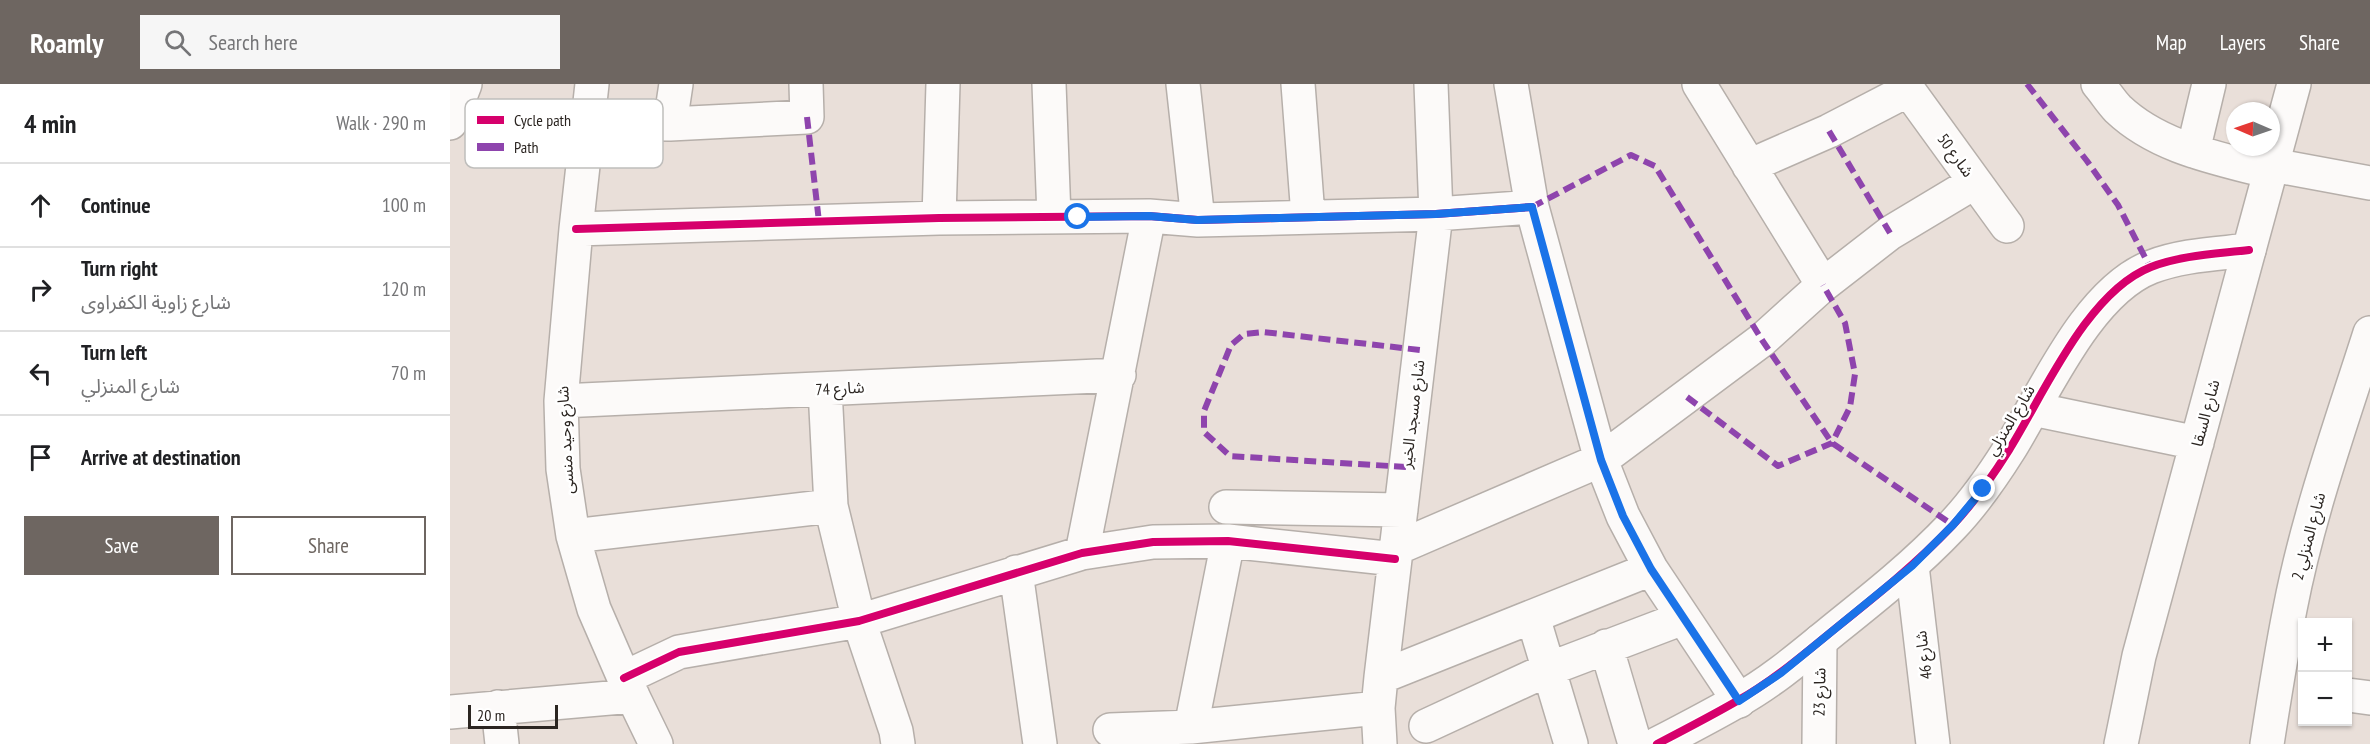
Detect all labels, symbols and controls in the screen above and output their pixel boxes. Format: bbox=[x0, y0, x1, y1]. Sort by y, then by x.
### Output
search box bbox=[140, 15, 560, 69]
text: Roamly bbox=[30, 24, 104, 61]
icon: search bbox=[161, 26, 194, 59]
text: Search here bbox=[209, 28, 298, 56]
text: Map bbox=[2156, 29, 2187, 56]
text: Layers bbox=[2220, 29, 2266, 56]
text: Share bbox=[2299, 29, 2340, 56]
legend bbox=[465, 99, 663, 168]
north arrow bbox=[2226, 102, 2280, 156]
text: 4 min bbox=[24, 107, 77, 140]
text: Walk · 290 m bbox=[336, 110, 426, 136]
text: Cycle path bbox=[514, 110, 571, 130]
street label: شارع 50 bbox=[1931, 129, 1978, 182]
text: Path bbox=[514, 137, 539, 157]
icon: ahead bbox=[24, 189, 57, 222]
text: Continue bbox=[81, 191, 151, 219]
text: 100 m bbox=[382, 192, 426, 218]
route start bbox=[1064, 203, 1090, 229]
text: Turn right bbox=[81, 254, 158, 282]
icon: right bbox=[24, 273, 57, 306]
text: 120 m bbox=[382, 276, 426, 302]
text: شارع زاوية الكفراوى bbox=[81, 289, 231, 315]
text: Turn left bbox=[81, 338, 147, 366]
icon: left bbox=[24, 357, 57, 390]
street label: شارع مسجد الخير bbox=[1395, 359, 1432, 471]
text: 70 m bbox=[391, 360, 426, 386]
text: شارع المنزلي bbox=[81, 373, 180, 399]
street label: شارع 74 bbox=[815, 377, 865, 402]
street label: شارع السقا bbox=[2186, 377, 2226, 450]
street label: شارع المنزلي bbox=[1981, 381, 2042, 461]
street label: شارع وحيد منسى bbox=[552, 385, 581, 495]
icon: arrive bbox=[24, 441, 57, 474]
text: Arrive at destination bbox=[81, 443, 241, 471]
route end bbox=[1969, 475, 1995, 501]
street label: شارع المنزلي 2 bbox=[2287, 490, 2332, 583]
button: Save bbox=[24, 516, 219, 575]
button: Share bbox=[231, 516, 426, 575]
map controls bbox=[2298, 618, 2352, 726]
button: + bbox=[2298, 618, 2352, 672]
street label: شارع 46 bbox=[1910, 629, 1939, 681]
street label: شارع 23 bbox=[1809, 667, 1832, 717]
button: − bbox=[2298, 672, 2352, 726]
scale bar bbox=[468, 702, 558, 730]
text: 20 m bbox=[477, 705, 505, 725]

